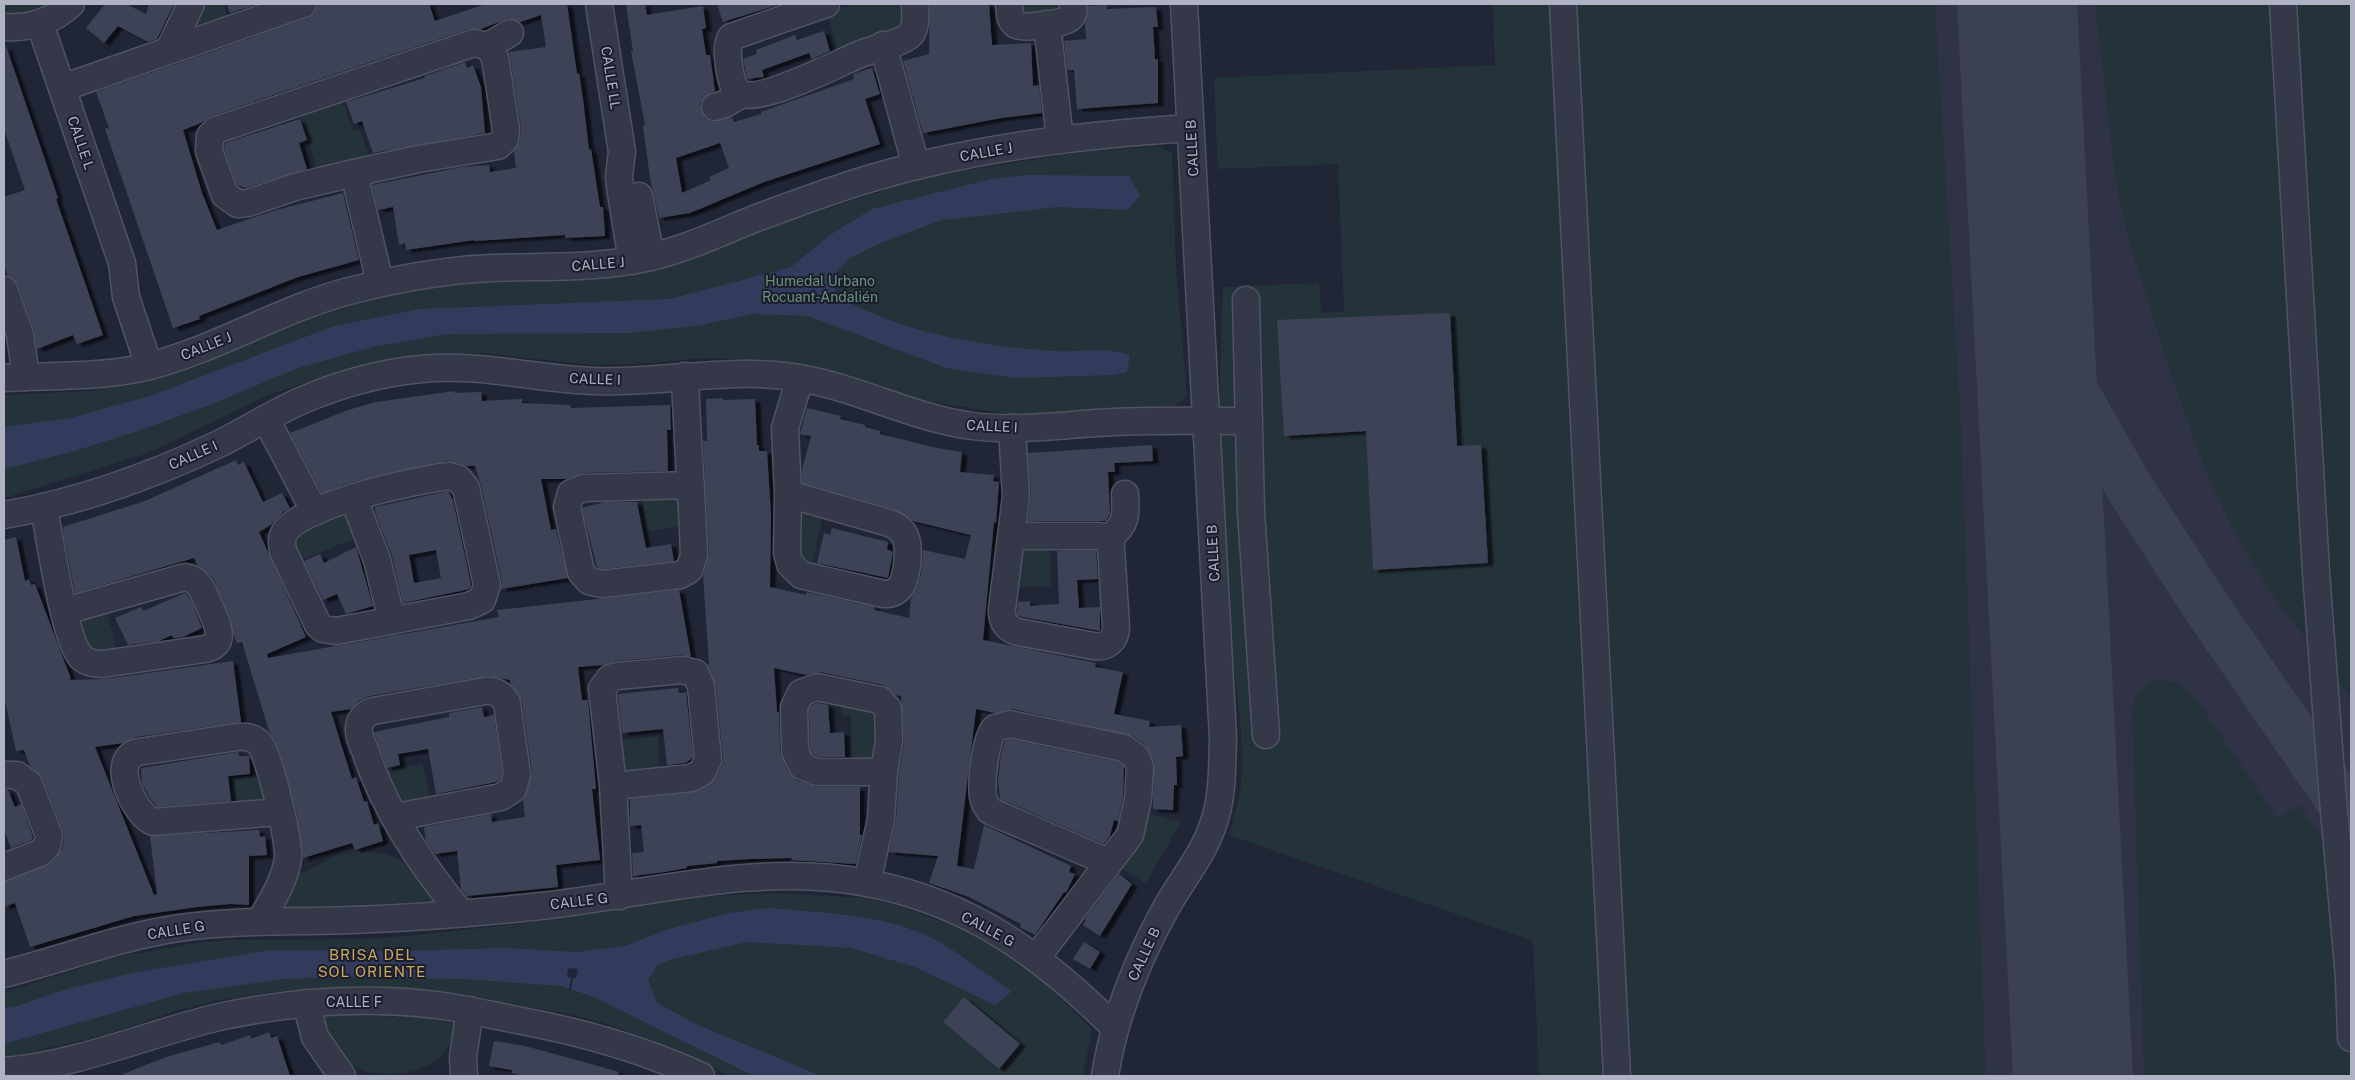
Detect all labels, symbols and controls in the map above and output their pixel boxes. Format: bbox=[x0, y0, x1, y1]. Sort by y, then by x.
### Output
street label: CALLE LL bbox=[598, 45, 624, 111]
street label: CALLE L bbox=[64, 114, 98, 172]
street label: CALLE B bbox=[1183, 119, 1201, 177]
street label: CALLE J bbox=[958, 140, 1014, 164]
street label: CALLE J bbox=[571, 254, 625, 274]
park label: Humedal Urbano Rocuant-Andalién bbox=[762, 273, 878, 305]
street label: CALLE J bbox=[178, 329, 234, 363]
street label: CALLE I bbox=[569, 370, 621, 388]
street label: CALLE I bbox=[966, 417, 1018, 435]
street label: CALLE I bbox=[166, 437, 220, 473]
street label: CALLE B bbox=[1204, 524, 1222, 582]
street label: CALLE G bbox=[549, 890, 609, 912]
street label: CALLE G bbox=[959, 908, 1017, 950]
street label: CALLE G bbox=[146, 918, 206, 942]
street label: CALLE B bbox=[1125, 925, 1163, 983]
district label: BRISA DEL SOL ORIENTE bbox=[318, 946, 426, 980]
street label: CALLE F bbox=[326, 994, 382, 1010]

